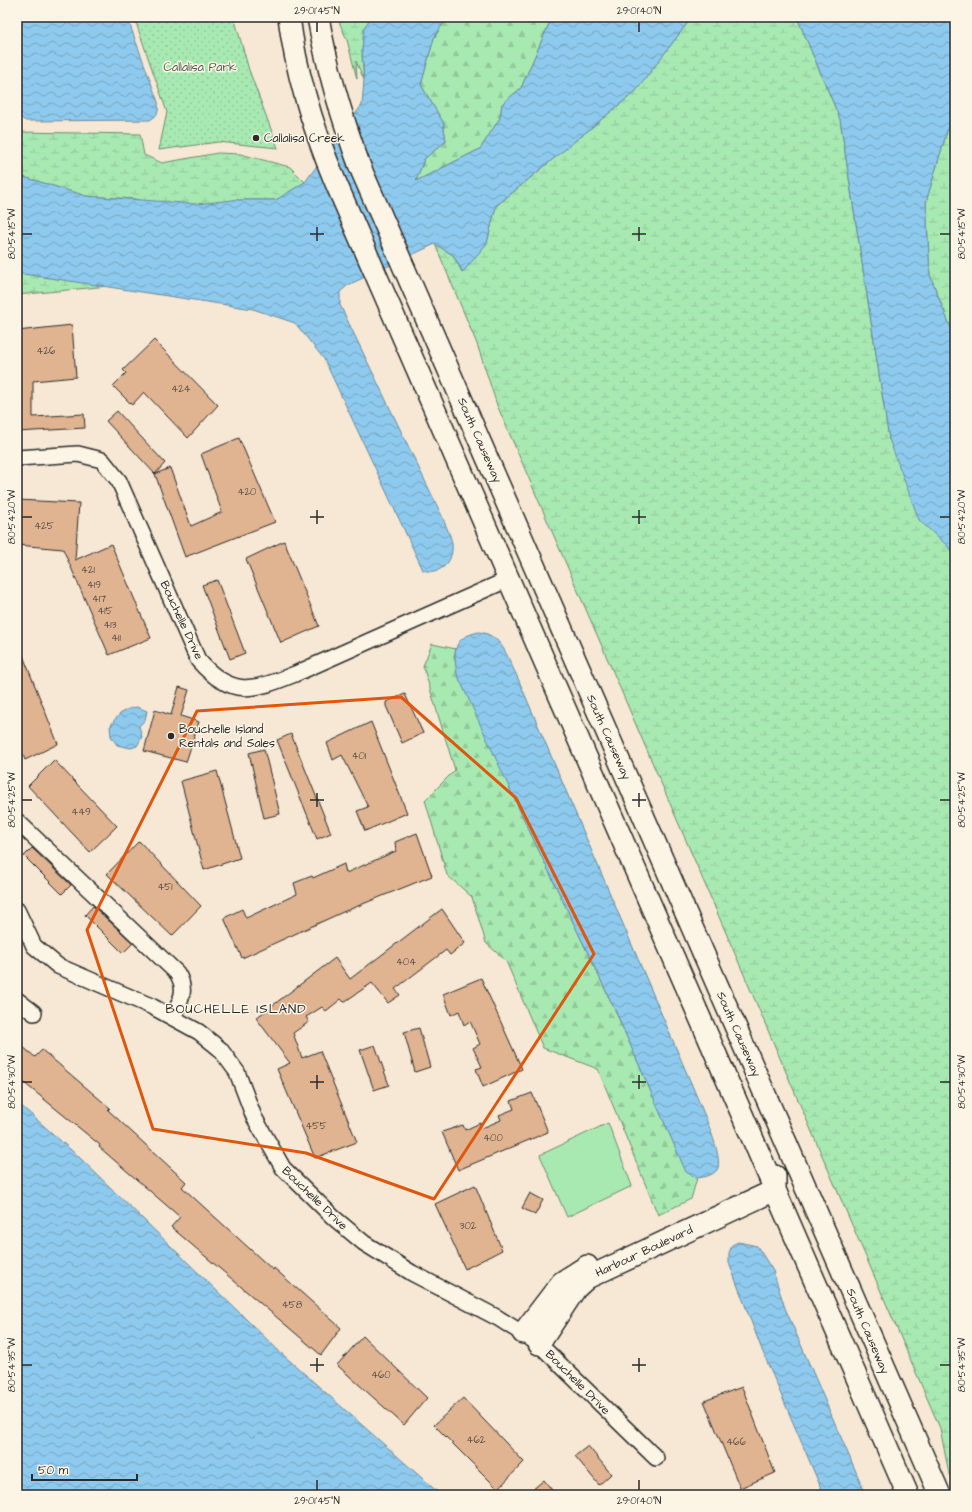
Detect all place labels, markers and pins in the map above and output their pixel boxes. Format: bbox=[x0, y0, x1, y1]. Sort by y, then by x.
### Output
place label: Callalisa Creek bbox=[264, 130, 345, 147]
marker: Callalisa Creek bbox=[251, 133, 261, 143]
place label: Bouchelle Island Rentals and Sales bbox=[179, 721, 275, 752]
marker: Bouchelle Island Rentals and Sales bbox=[166, 731, 176, 741]

